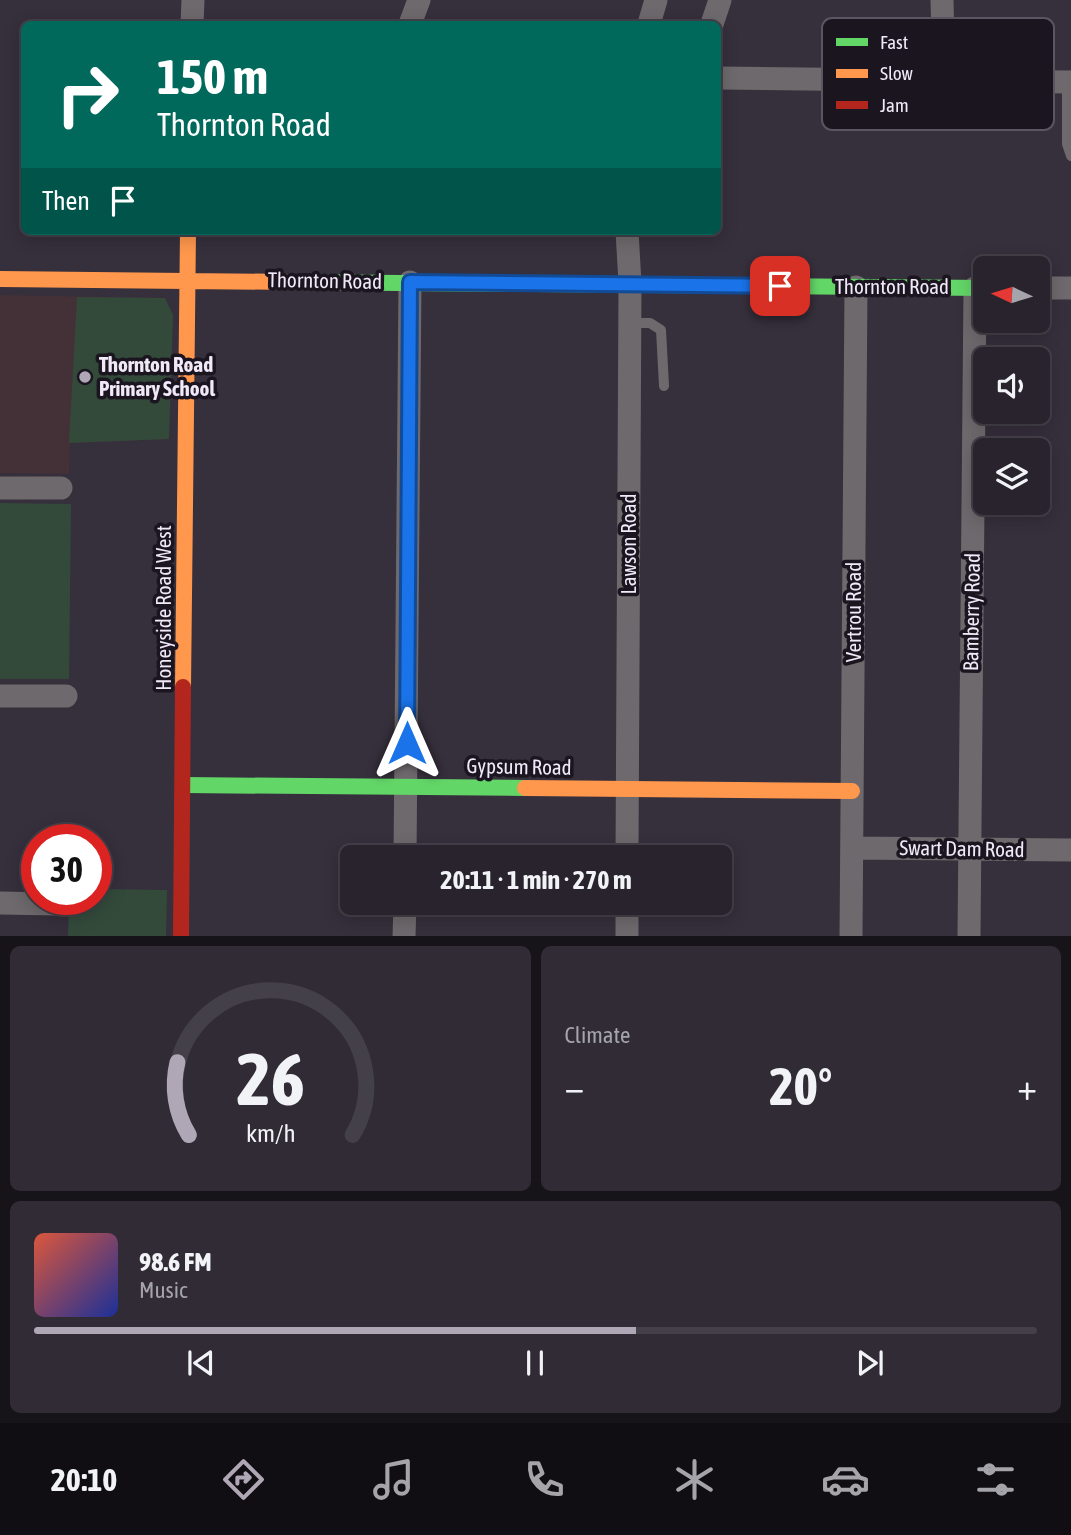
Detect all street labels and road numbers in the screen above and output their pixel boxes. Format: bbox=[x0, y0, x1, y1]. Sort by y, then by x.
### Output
street label: Thornton Road bbox=[268, 267, 382, 293]
street label: Thornton Road bbox=[835, 274, 949, 298]
street label: Lawson Road bbox=[616, 494, 640, 594]
street label: Honeyside Road West bbox=[151, 525, 175, 691]
street label: Bamberry Road bbox=[958, 553, 984, 671]
street label: Vertrou Road bbox=[841, 562, 865, 662]
street label: Gypsum Road bbox=[466, 753, 572, 779]
street label: Swart Dam Road bbox=[899, 835, 1025, 861]

